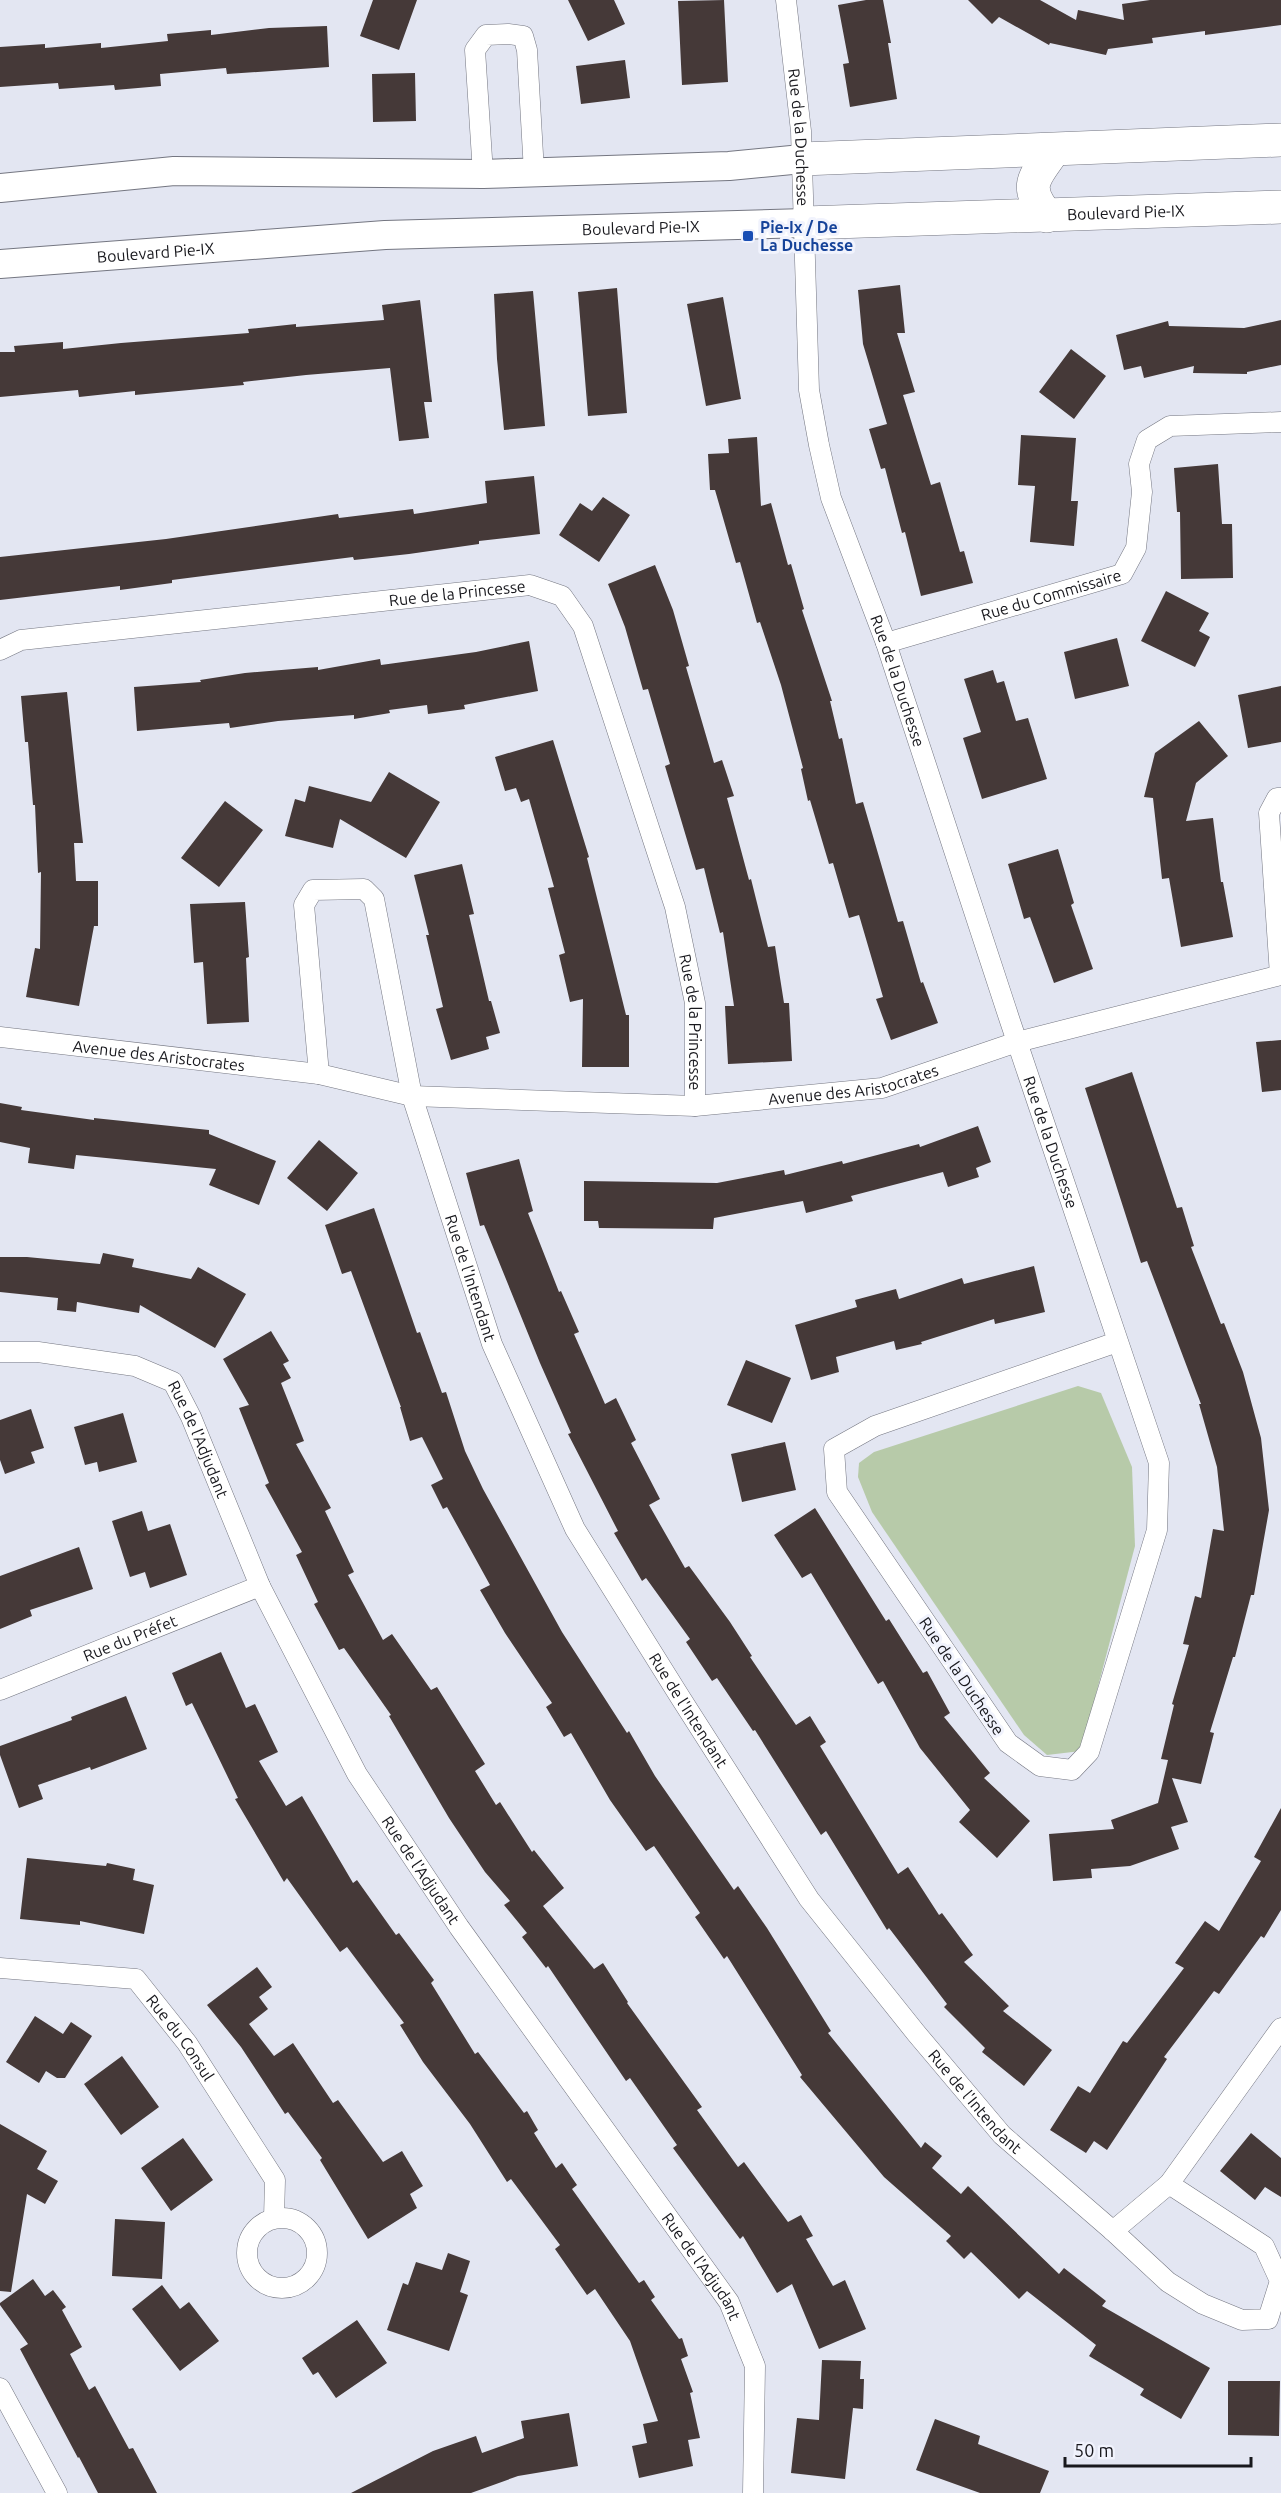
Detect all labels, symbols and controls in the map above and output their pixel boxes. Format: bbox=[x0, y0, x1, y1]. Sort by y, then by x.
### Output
street label: Rue de la Duchesse bbox=[785, 67, 812, 207]
street label: Boulevard Pie-IX bbox=[1067, 201, 1185, 223]
street label: Boulevard Pie-IX bbox=[582, 217, 700, 238]
place label: Pie-Ix / De La Duchesse bbox=[760, 218, 853, 254]
marker: Pie-Ix / De La Duchesse bbox=[741, 229, 755, 243]
street label: Boulevard Pie-IX bbox=[96, 239, 215, 266]
street label: Rue du Commissaire bbox=[979, 566, 1123, 624]
street label: Rue de la Princesse bbox=[388, 577, 526, 609]
street label: Rue de la Duchesse bbox=[867, 612, 928, 749]
street label: Rue de la Princesse bbox=[676, 952, 704, 1090]
street label: Avenue des Aristocrates bbox=[72, 1037, 246, 1074]
street label: Avenue des Aristocrates bbox=[767, 1060, 941, 1108]
street label: Rue de la Duchesse bbox=[1020, 1074, 1081, 1211]
street label: Rue de l'Intendant bbox=[442, 1212, 500, 1344]
street label: Rue de l'Adjudant bbox=[165, 1378, 232, 1501]
street label: Rue du Préfet bbox=[80, 1611, 180, 1665]
street label: Rue de la Duchesse bbox=[916, 1614, 1008, 1738]
street label: Rue de l'Intendant bbox=[646, 1649, 732, 1771]
street label: Rue de l'Adjudant bbox=[378, 1812, 464, 1928]
street label: Rue du Consul bbox=[143, 1991, 218, 2084]
street label: Rue de l'Intendant bbox=[925, 2046, 1026, 2157]
street label: Rue de l'Adjudant bbox=[659, 2209, 745, 2323]
scale bar bbox=[1065, 2430, 1251, 2468]
text: 50 m bbox=[1074, 2440, 1114, 2460]

